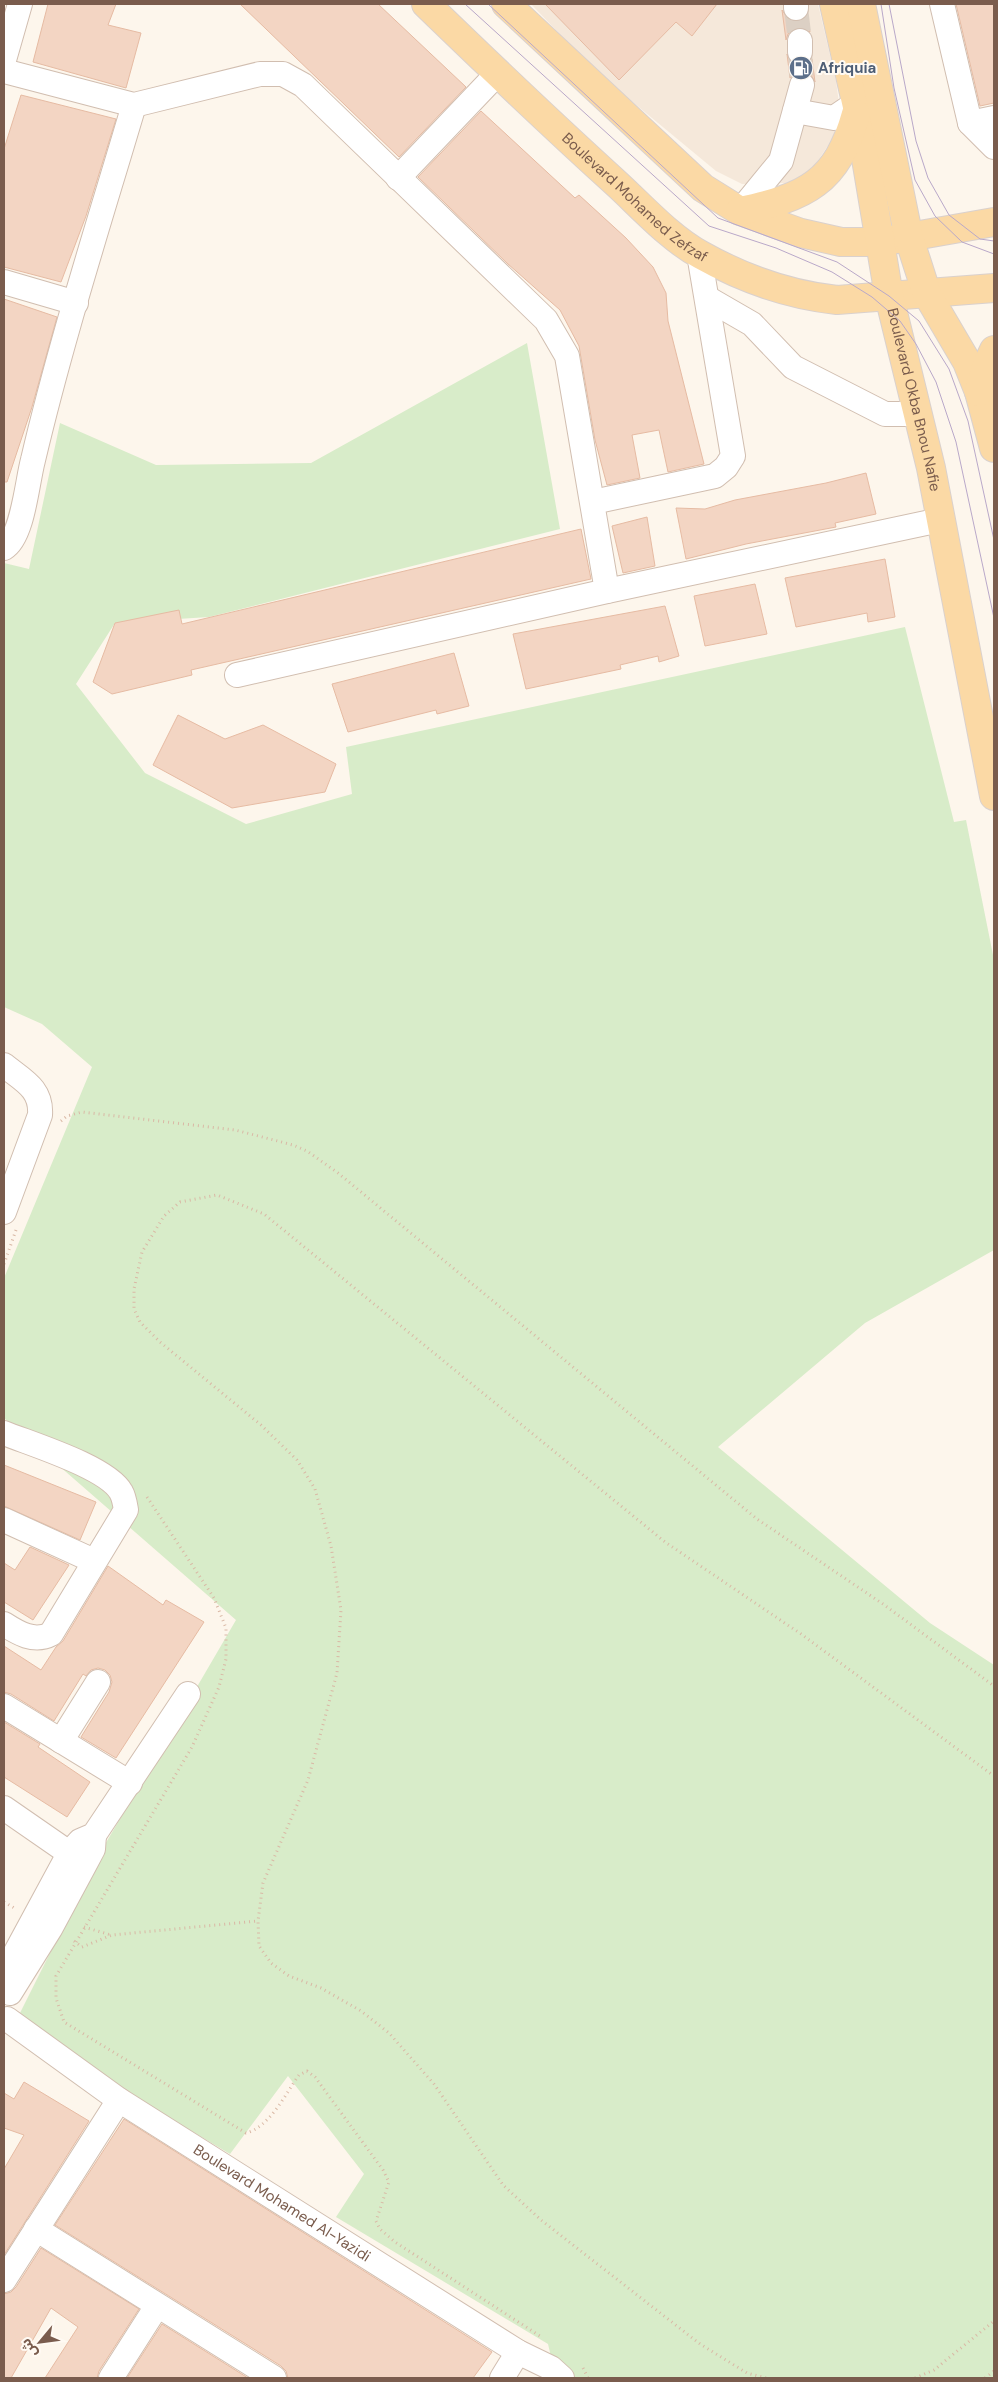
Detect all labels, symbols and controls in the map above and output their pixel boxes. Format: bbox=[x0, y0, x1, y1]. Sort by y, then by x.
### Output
fuel station icon: Afriquia bbox=[788, 55, 814, 81]
place label: Afriquia bbox=[818, 58, 876, 78]
street label: Boulevard Mohamed Zefzaf bbox=[557, 128, 711, 267]
street label: Boulevard Okba Bnou Nafie bbox=[882, 306, 945, 493]
street label: Boulevard Mohamed Al-Yazidi bbox=[190, 2139, 374, 2266]
north arrow bbox=[15, 2317, 65, 2367]
text: ش bbox=[16, 2336, 41, 2361]

